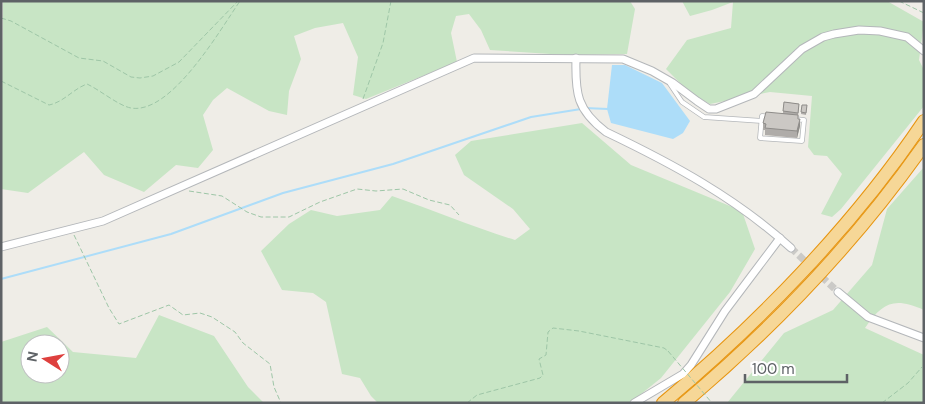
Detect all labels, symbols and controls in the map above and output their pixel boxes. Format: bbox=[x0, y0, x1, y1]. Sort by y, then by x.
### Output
north arrow bbox=[20, 334, 70, 384]
text: N bbox=[22, 350, 42, 363]
scale bar bbox=[745, 352, 848, 384]
text: 100 m bbox=[752, 359, 795, 379]

